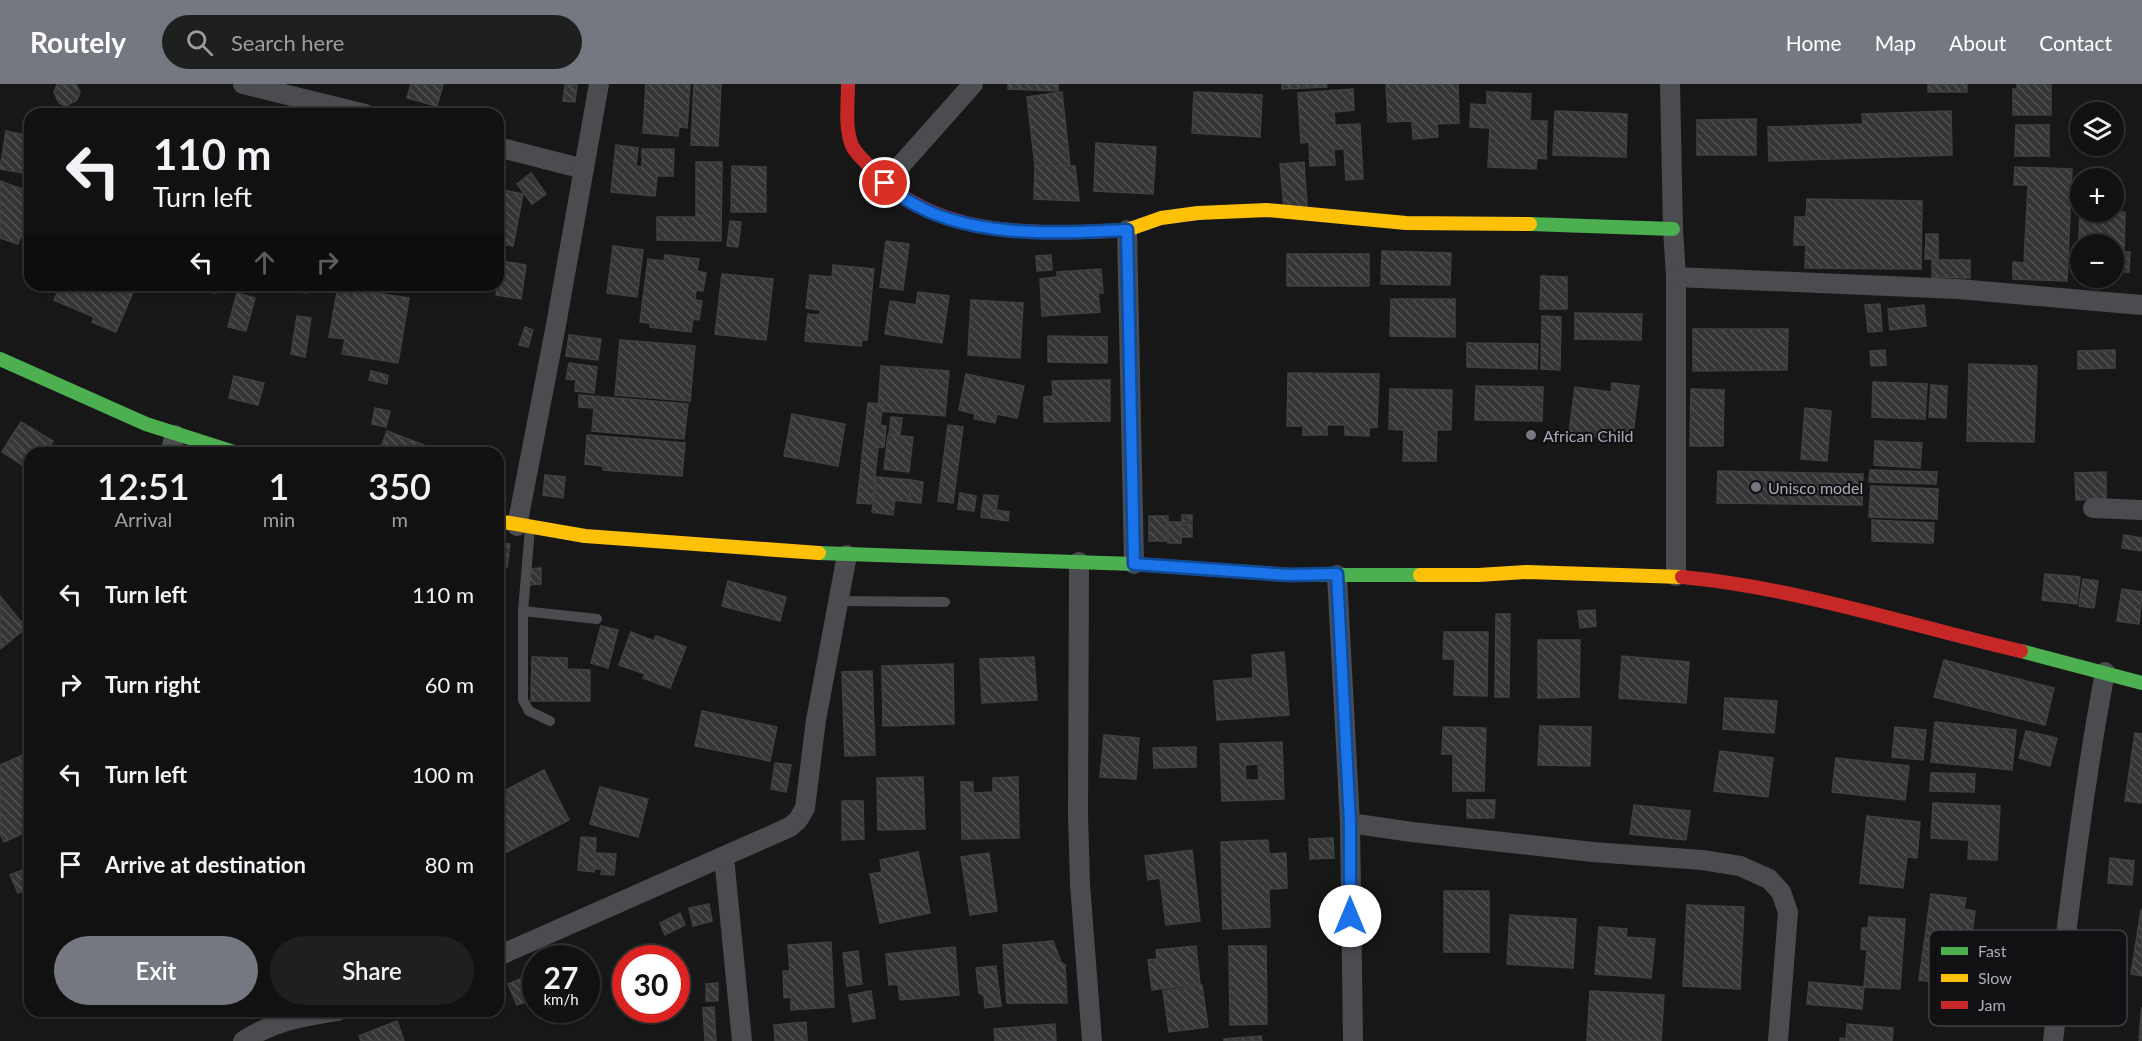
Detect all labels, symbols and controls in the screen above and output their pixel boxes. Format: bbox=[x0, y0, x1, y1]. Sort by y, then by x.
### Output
search box bbox=[162, 15, 582, 69]
text: Routely bbox=[30, 25, 126, 59]
icon: search bbox=[183, 26, 216, 59]
text: Search here bbox=[231, 29, 344, 56]
text: Home bbox=[1786, 30, 1842, 55]
text: Map bbox=[1875, 30, 1916, 55]
text: About bbox=[1949, 30, 2006, 55]
text: Contact bbox=[2039, 30, 2112, 55]
map controls bbox=[2070, 102, 2124, 288]
button: layers bbox=[2070, 102, 2124, 156]
text: 110 m bbox=[153, 129, 271, 179]
icon: left bbox=[54, 132, 132, 210]
pin bbox=[859, 157, 910, 208]
icon: arrive bbox=[868, 166, 901, 199]
button: + bbox=[2070, 168, 2124, 222]
text: Turn left bbox=[153, 180, 252, 213]
button: − bbox=[2070, 234, 2124, 288]
icon: left bbox=[185, 246, 218, 279]
icon: ahead bbox=[248, 246, 281, 279]
icon: right bbox=[311, 246, 344, 279]
place label: African Child bbox=[1543, 426, 1634, 445]
marker: African Child bbox=[1524, 428, 1538, 442]
text: 12:51 bbox=[97, 464, 190, 508]
text: 1 bbox=[269, 464, 289, 508]
text: 350 bbox=[368, 464, 431, 508]
place label: Unisco model bbox=[1768, 478, 1863, 497]
marker: Unisco model bbox=[1749, 480, 1763, 494]
text: Arrival bbox=[115, 507, 172, 531]
text: min bbox=[263, 507, 295, 531]
text: m bbox=[391, 507, 408, 531]
icon: left bbox=[54, 578, 87, 611]
text: Turn left bbox=[105, 581, 187, 608]
text: 110 m bbox=[412, 581, 474, 608]
icon: right bbox=[54, 668, 87, 701]
text: Turn right bbox=[105, 671, 200, 698]
text: 60 m bbox=[425, 671, 474, 698]
icon: left bbox=[54, 758, 87, 791]
text: Turn left bbox=[105, 761, 187, 788]
text: 100 m bbox=[412, 761, 474, 788]
icon: arrive bbox=[54, 848, 87, 881]
text: Arrive at destination bbox=[105, 851, 306, 878]
text: 80 m bbox=[425, 851, 474, 878]
position arrow bbox=[1318, 884, 1382, 948]
legend bbox=[1929, 930, 2127, 1026]
button: Exit bbox=[54, 936, 258, 1005]
button: Share bbox=[270, 936, 474, 1005]
text: Fast bbox=[1978, 941, 2007, 960]
speed limit sign: 30 bbox=[612, 945, 690, 1023]
text: 27 bbox=[544, 959, 578, 995]
text: Slow bbox=[1978, 968, 2012, 987]
text: km/h bbox=[543, 990, 579, 1008]
text: Jam bbox=[1978, 995, 2006, 1014]

